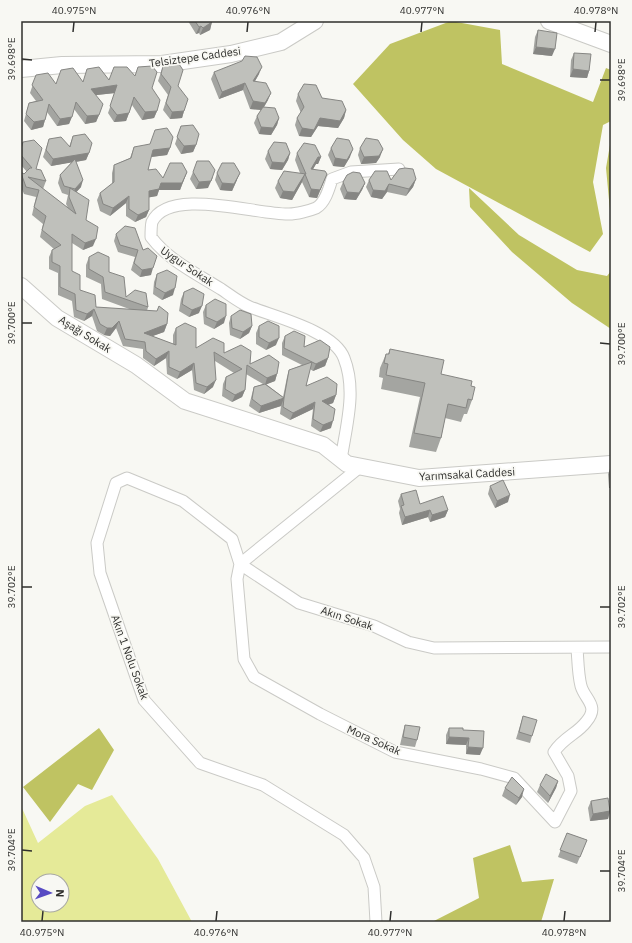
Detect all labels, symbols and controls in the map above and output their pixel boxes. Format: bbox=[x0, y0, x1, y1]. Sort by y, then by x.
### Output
text: 40.975°N bbox=[52, 4, 96, 17]
text: 40.976°N bbox=[226, 4, 270, 17]
text: 40.977°N bbox=[400, 4, 444, 17]
text: 40.978°N bbox=[574, 4, 618, 17]
text: 39.698°E bbox=[5, 37, 18, 81]
street label: Telsiztepe Caddesi bbox=[148, 44, 242, 70]
text: 39.698°E bbox=[615, 58, 628, 102]
street label: Uygur Sokak bbox=[158, 243, 216, 289]
text: 39.700°E bbox=[5, 301, 18, 345]
street label: Aşağı Sokak bbox=[56, 312, 114, 356]
text: 39.700°E bbox=[615, 322, 628, 366]
street label: Yarımsakal Caddesi bbox=[419, 464, 515, 484]
text: 39.702°E bbox=[5, 565, 18, 609]
text: 39.702°E bbox=[615, 585, 628, 629]
street label: Akın Sokak bbox=[319, 603, 375, 633]
street label: Akın 1 Nolu Sokak bbox=[108, 613, 152, 702]
street label: Mora Sokak bbox=[345, 722, 403, 758]
text: 39.704°E bbox=[5, 828, 18, 872]
text: 39.704°E bbox=[615, 849, 628, 893]
north arrow bbox=[30, 873, 70, 913]
text: N bbox=[53, 889, 67, 898]
text: 40.975°N bbox=[20, 926, 64, 939]
text: 40.976°N bbox=[194, 926, 238, 939]
text: 40.977°N bbox=[368, 926, 412, 939]
text: 40.978°N bbox=[542, 926, 586, 939]

